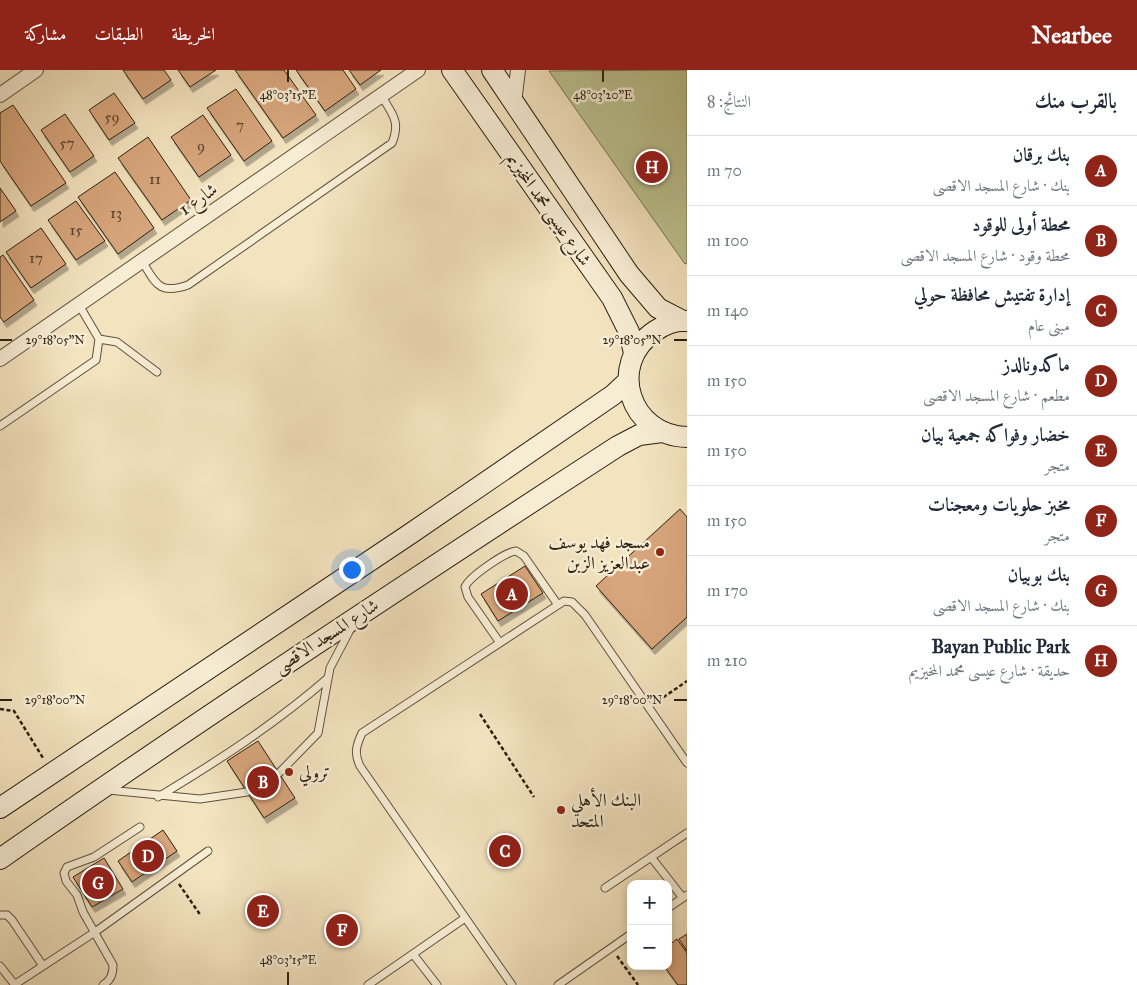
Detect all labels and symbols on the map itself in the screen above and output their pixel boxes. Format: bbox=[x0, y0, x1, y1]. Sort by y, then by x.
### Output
text: 48°03'15"E bbox=[260, 88, 317, 102]
text: 48°03'20"E bbox=[573, 88, 633, 102]
house number: 59 bbox=[104, 108, 120, 126]
house number: 7 bbox=[236, 116, 244, 134]
house number: 57 bbox=[60, 134, 74, 152]
house number: 9 bbox=[197, 137, 205, 155]
street label: شارع عيسى محمد المخيزيم bbox=[498, 148, 596, 273]
pin: H bbox=[636, 148, 668, 186]
house number: 11 bbox=[149, 170, 161, 188]
street label: شارع 1 bbox=[174, 178, 224, 223]
house number: 13 bbox=[110, 204, 122, 222]
house number: 15 bbox=[70, 221, 82, 239]
house number: 17 bbox=[29, 249, 43, 267]
text: 29°18'05"N bbox=[25, 333, 85, 347]
text: 29°18'05"N bbox=[602, 333, 662, 347]
place label: مسجد فهد يوسف عبدالعزيز الزبن bbox=[548, 531, 650, 575]
marker: مسجد فهد يوسف عبدالعزيز الزبن bbox=[654, 546, 666, 558]
your location bbox=[339, 557, 365, 583]
pin: A bbox=[496, 575, 528, 613]
street label: شارع المسجد الاقصى bbox=[269, 594, 385, 681]
text: 29°18'00"N bbox=[25, 693, 85, 707]
text: 29°18'00"N bbox=[602, 693, 662, 707]
place label: ترولي bbox=[299, 761, 330, 787]
pin: B bbox=[247, 763, 279, 801]
marker: ترولي bbox=[283, 766, 295, 778]
place label: البنك الأهلي المتحد bbox=[571, 787, 641, 832]
marker: البنك الأهلي المتحد bbox=[555, 804, 567, 816]
pin: C bbox=[489, 832, 521, 870]
pin: D bbox=[132, 837, 164, 875]
pin: G bbox=[82, 864, 114, 902]
pin: E bbox=[247, 892, 279, 930]
pin: F bbox=[326, 911, 358, 949]
text: 48°03'15"E bbox=[260, 953, 317, 967]

